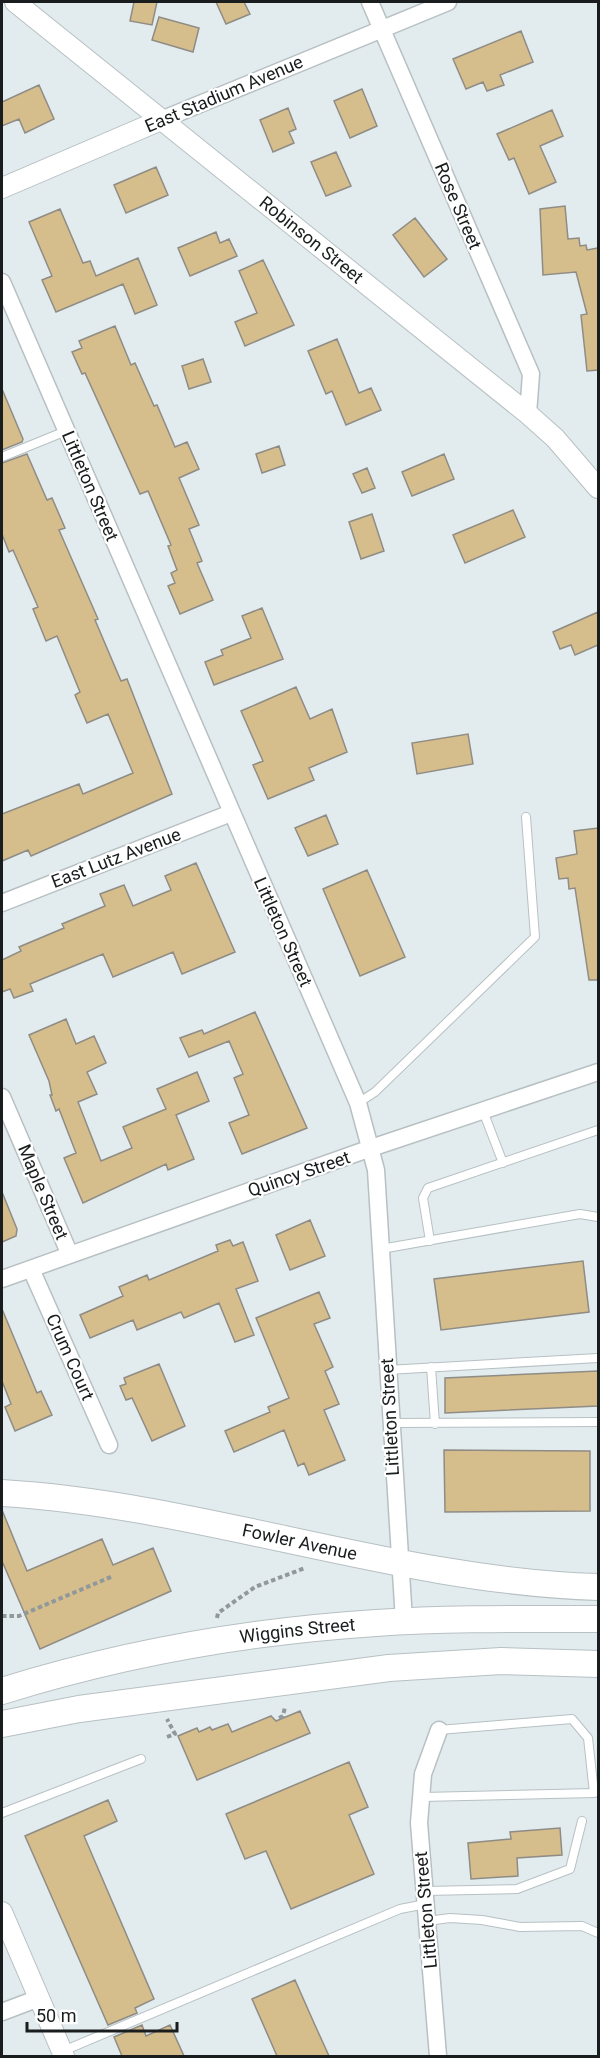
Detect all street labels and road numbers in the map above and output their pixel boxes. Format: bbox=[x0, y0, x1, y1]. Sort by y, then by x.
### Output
street label: East Stadium Avenue bbox=[142, 51, 306, 136]
street label: Rose Street bbox=[431, 159, 486, 252]
street label: Robinson Street bbox=[255, 192, 368, 288]
street label: Littleton Street bbox=[58, 428, 123, 544]
street label: East Lutz Avenue bbox=[48, 823, 184, 892]
street label: Littleton Street bbox=[250, 874, 317, 990]
street label: Maple Street bbox=[14, 1141, 73, 1243]
street label: Quincy Street bbox=[245, 1146, 353, 1201]
street label: Crum Court bbox=[42, 1310, 99, 1403]
street label: Littleton Street bbox=[376, 1358, 403, 1476]
street label: Fowler Avenue bbox=[240, 1519, 359, 1564]
street label: Wiggins Street bbox=[238, 1613, 356, 1647]
street label: Littleton Street bbox=[410, 1850, 441, 1970]

